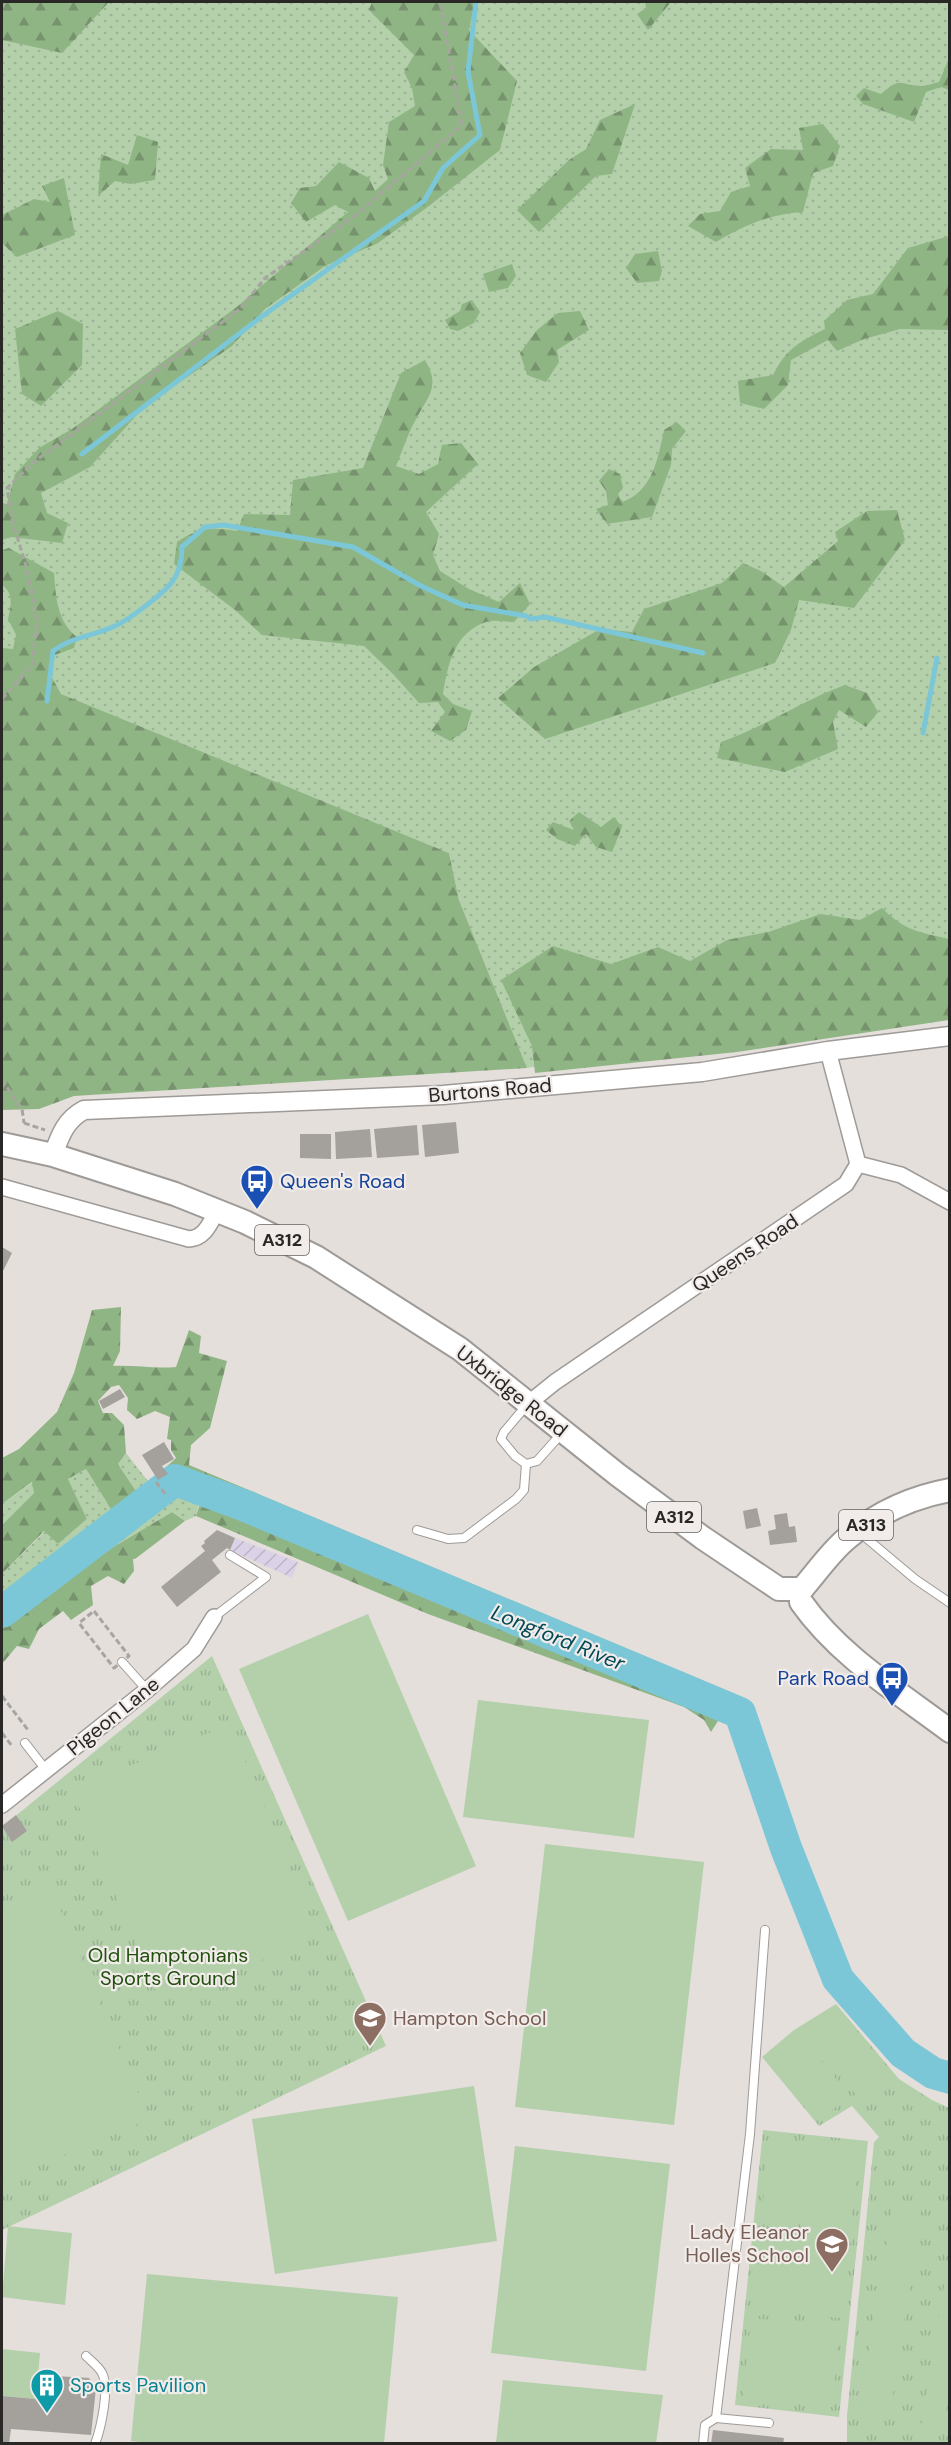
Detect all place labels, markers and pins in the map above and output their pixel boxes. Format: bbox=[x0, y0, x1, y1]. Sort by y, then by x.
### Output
bus stop icon: Queen's Road bbox=[239, 1163, 275, 1210]
place label: Queen's Road bbox=[280, 1168, 405, 1194]
bus stop icon: Park Road bbox=[874, 1660, 910, 1707]
place label: Park Road bbox=[778, 1665, 869, 1691]
school or university icon: Hampton School bbox=[352, 2000, 388, 2047]
place label: Hampton School bbox=[393, 2005, 546, 2031]
place label: Lady Eleanor Holles School bbox=[685, 2219, 809, 2268]
school or university icon: Lady Eleanor Holles School bbox=[814, 2226, 850, 2273]
building icon: Sports Pavilion bbox=[29, 2367, 65, 2414]
place label: Sports Pavilion bbox=[70, 2372, 206, 2398]

